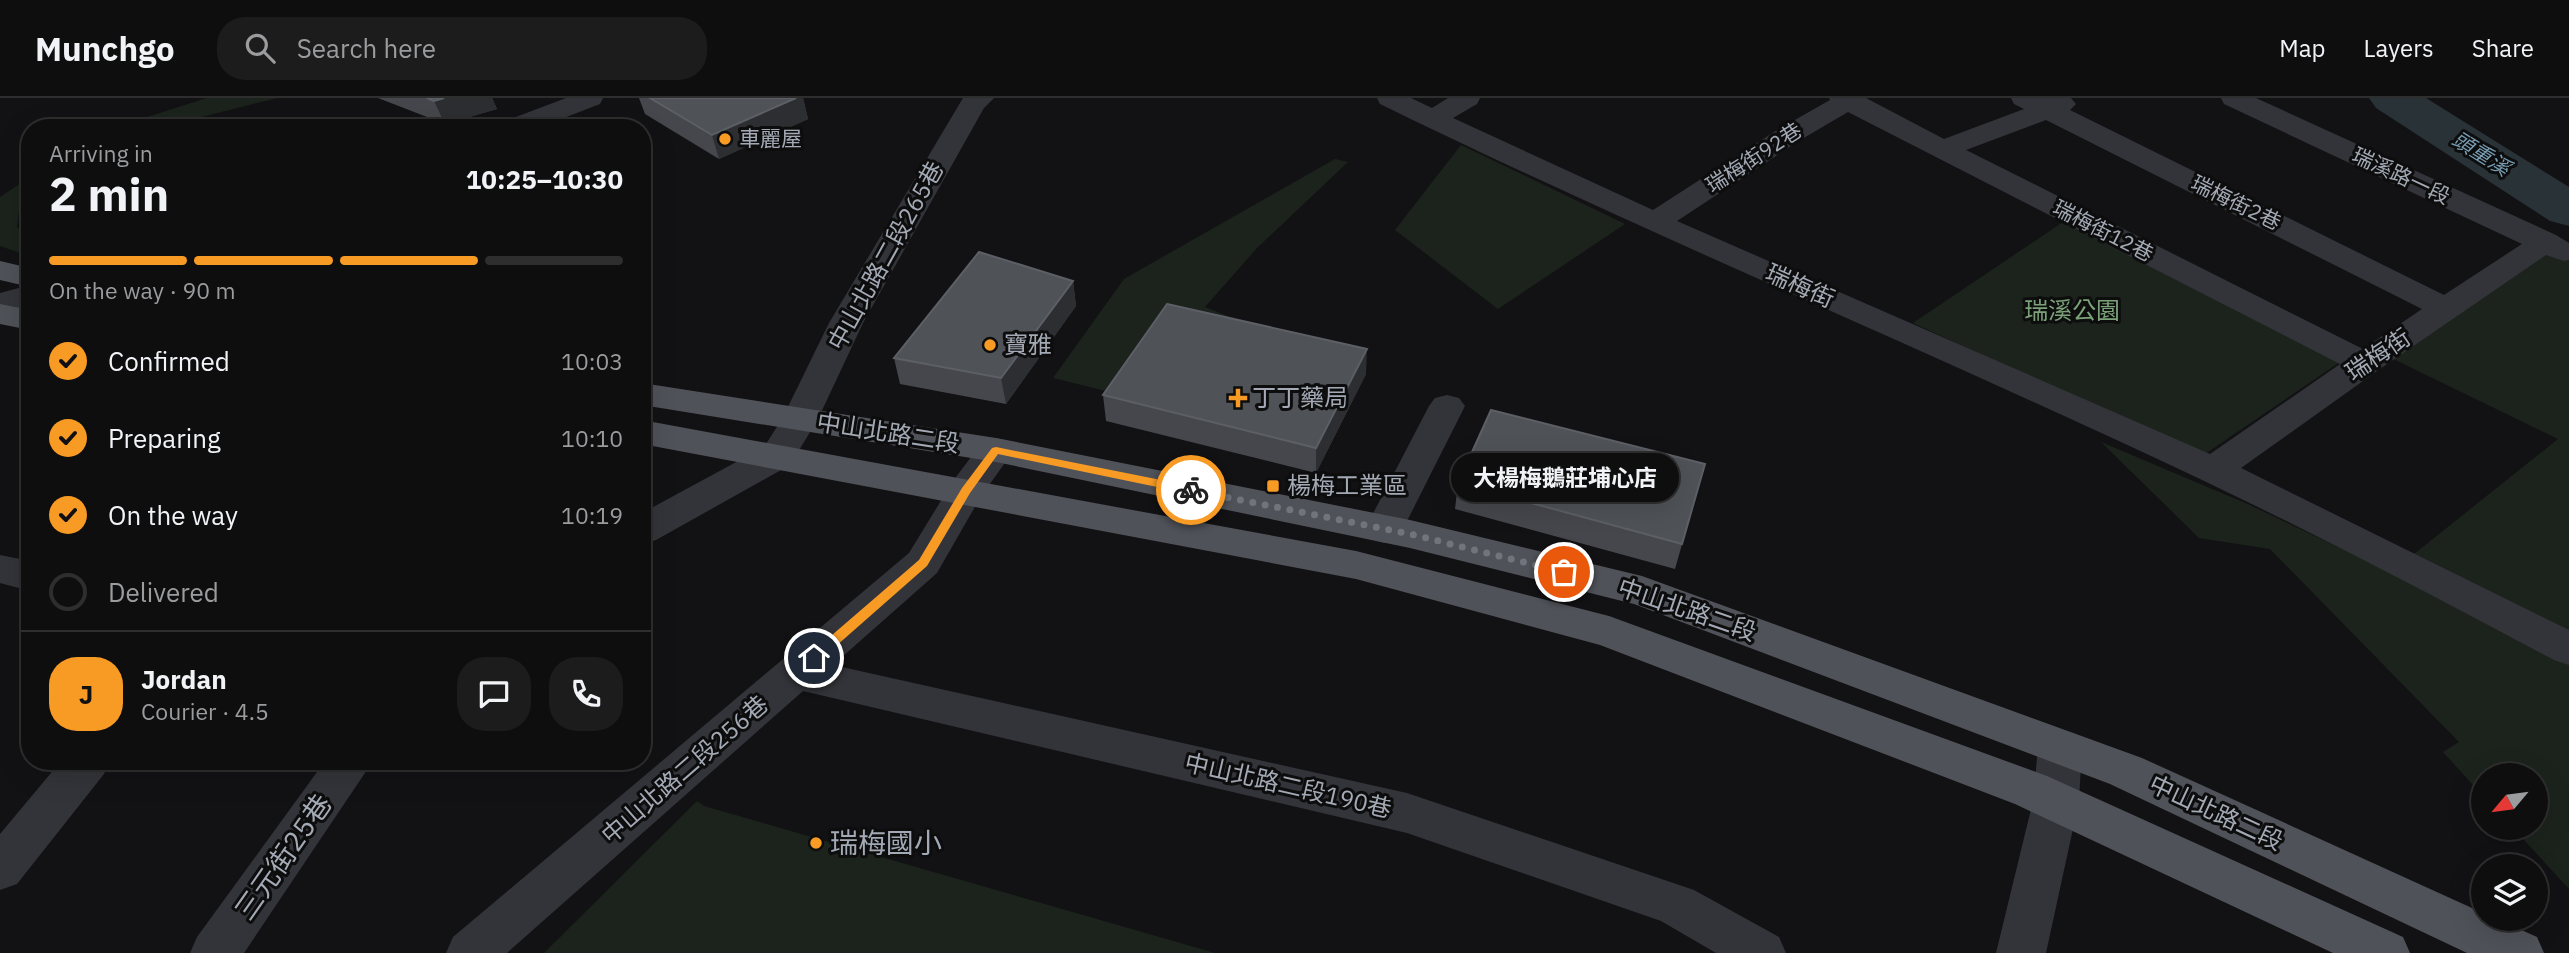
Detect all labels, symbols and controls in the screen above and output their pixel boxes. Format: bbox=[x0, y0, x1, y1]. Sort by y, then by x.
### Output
search box bbox=[217, 17, 707, 80]
text: Munchgo bbox=[35, 27, 175, 70]
icon: search bbox=[241, 29, 279, 67]
text: Search here bbox=[297, 31, 436, 65]
text: Map bbox=[2279, 32, 2326, 64]
text: Layers bbox=[2364, 32, 2434, 64]
text: Share bbox=[2472, 32, 2534, 64]
street label: 瑞梅街92巷 bbox=[1700, 116, 1807, 199]
place label: 車麗屋 bbox=[739, 124, 802, 152]
water label: 頭重溪 bbox=[2447, 125, 2518, 183]
marker: 車麗屋 bbox=[717, 131, 733, 147]
text: Arriving in bbox=[49, 138, 153, 168]
street label: 瑞溪路一段 bbox=[2348, 140, 2455, 210]
street label: 中山北路二段265巷 bbox=[820, 155, 950, 356]
text: 10:25–10:30 bbox=[466, 162, 623, 196]
text: 2 min bbox=[49, 164, 169, 224]
street label: 瑞梅街2巷 bbox=[2187, 168, 2286, 236]
street label: 瑞梅街12巷 bbox=[2048, 193, 2158, 267]
street label: 瑞梅街 bbox=[1761, 256, 1840, 314]
text: On the way · 90 m bbox=[49, 275, 236, 305]
park label: 瑞溪公園 bbox=[2024, 294, 2120, 326]
street label: 瑞梅街 bbox=[2339, 321, 2416, 388]
place label: 寶雅 bbox=[1004, 328, 1052, 360]
marker: 寶雅 bbox=[982, 337, 998, 353]
icon: check bbox=[49, 342, 87, 380]
text: Confirmed bbox=[108, 344, 230, 378]
text: 10:03 bbox=[561, 346, 623, 376]
place label: 丁丁藥局 bbox=[1252, 381, 1348, 413]
marker: 丁丁藥局 bbox=[1230, 390, 1246, 406]
street label: 中山北路二段 bbox=[815, 405, 962, 459]
icon: check bbox=[49, 419, 87, 457]
text: Preparing bbox=[108, 421, 221, 455]
text: 10:10 bbox=[561, 423, 623, 453]
callout: 大楊梅鵝莊埔心店 bbox=[1450, 453, 1678, 502]
courier bbox=[1156, 455, 1226, 525]
text: 大楊梅鵝莊埔心店 bbox=[1473, 462, 1657, 492]
place label: 楊梅工業區 bbox=[1287, 469, 1407, 501]
icon: bike bbox=[1172, 471, 1210, 509]
marker: 楊梅工業區 bbox=[1265, 478, 1281, 494]
icon: check bbox=[49, 496, 87, 534]
text: On the way bbox=[108, 498, 238, 532]
text: 10:19 bbox=[561, 500, 623, 530]
pin bbox=[1534, 542, 1594, 602]
icon: bag bbox=[1545, 553, 1583, 591]
street label: 中山北路二段 bbox=[1614, 570, 1761, 648]
text: Delivered bbox=[108, 575, 219, 609]
pin bbox=[784, 628, 844, 688]
icon: home bbox=[795, 639, 833, 677]
button: chat bbox=[457, 657, 531, 731]
button: phone bbox=[549, 657, 623, 731]
text: Jordan bbox=[141, 662, 227, 696]
text: J bbox=[79, 677, 93, 711]
street label: 中山北路二段256巷 bbox=[594, 688, 775, 851]
text: Courier · 4.5 bbox=[141, 696, 269, 726]
street label: 中山北路二段190巷 bbox=[1182, 746, 1395, 824]
north arrow bbox=[2471, 763, 2548, 840]
map controls bbox=[2471, 763, 2548, 931]
street label: 中山北路二段 bbox=[2144, 767, 2288, 857]
street label: 三元街25巷 bbox=[226, 786, 340, 927]
place label: 瑞梅國小 bbox=[830, 824, 942, 861]
marker: 瑞梅國小 bbox=[808, 835, 824, 851]
button: layers bbox=[2471, 854, 2548, 931]

